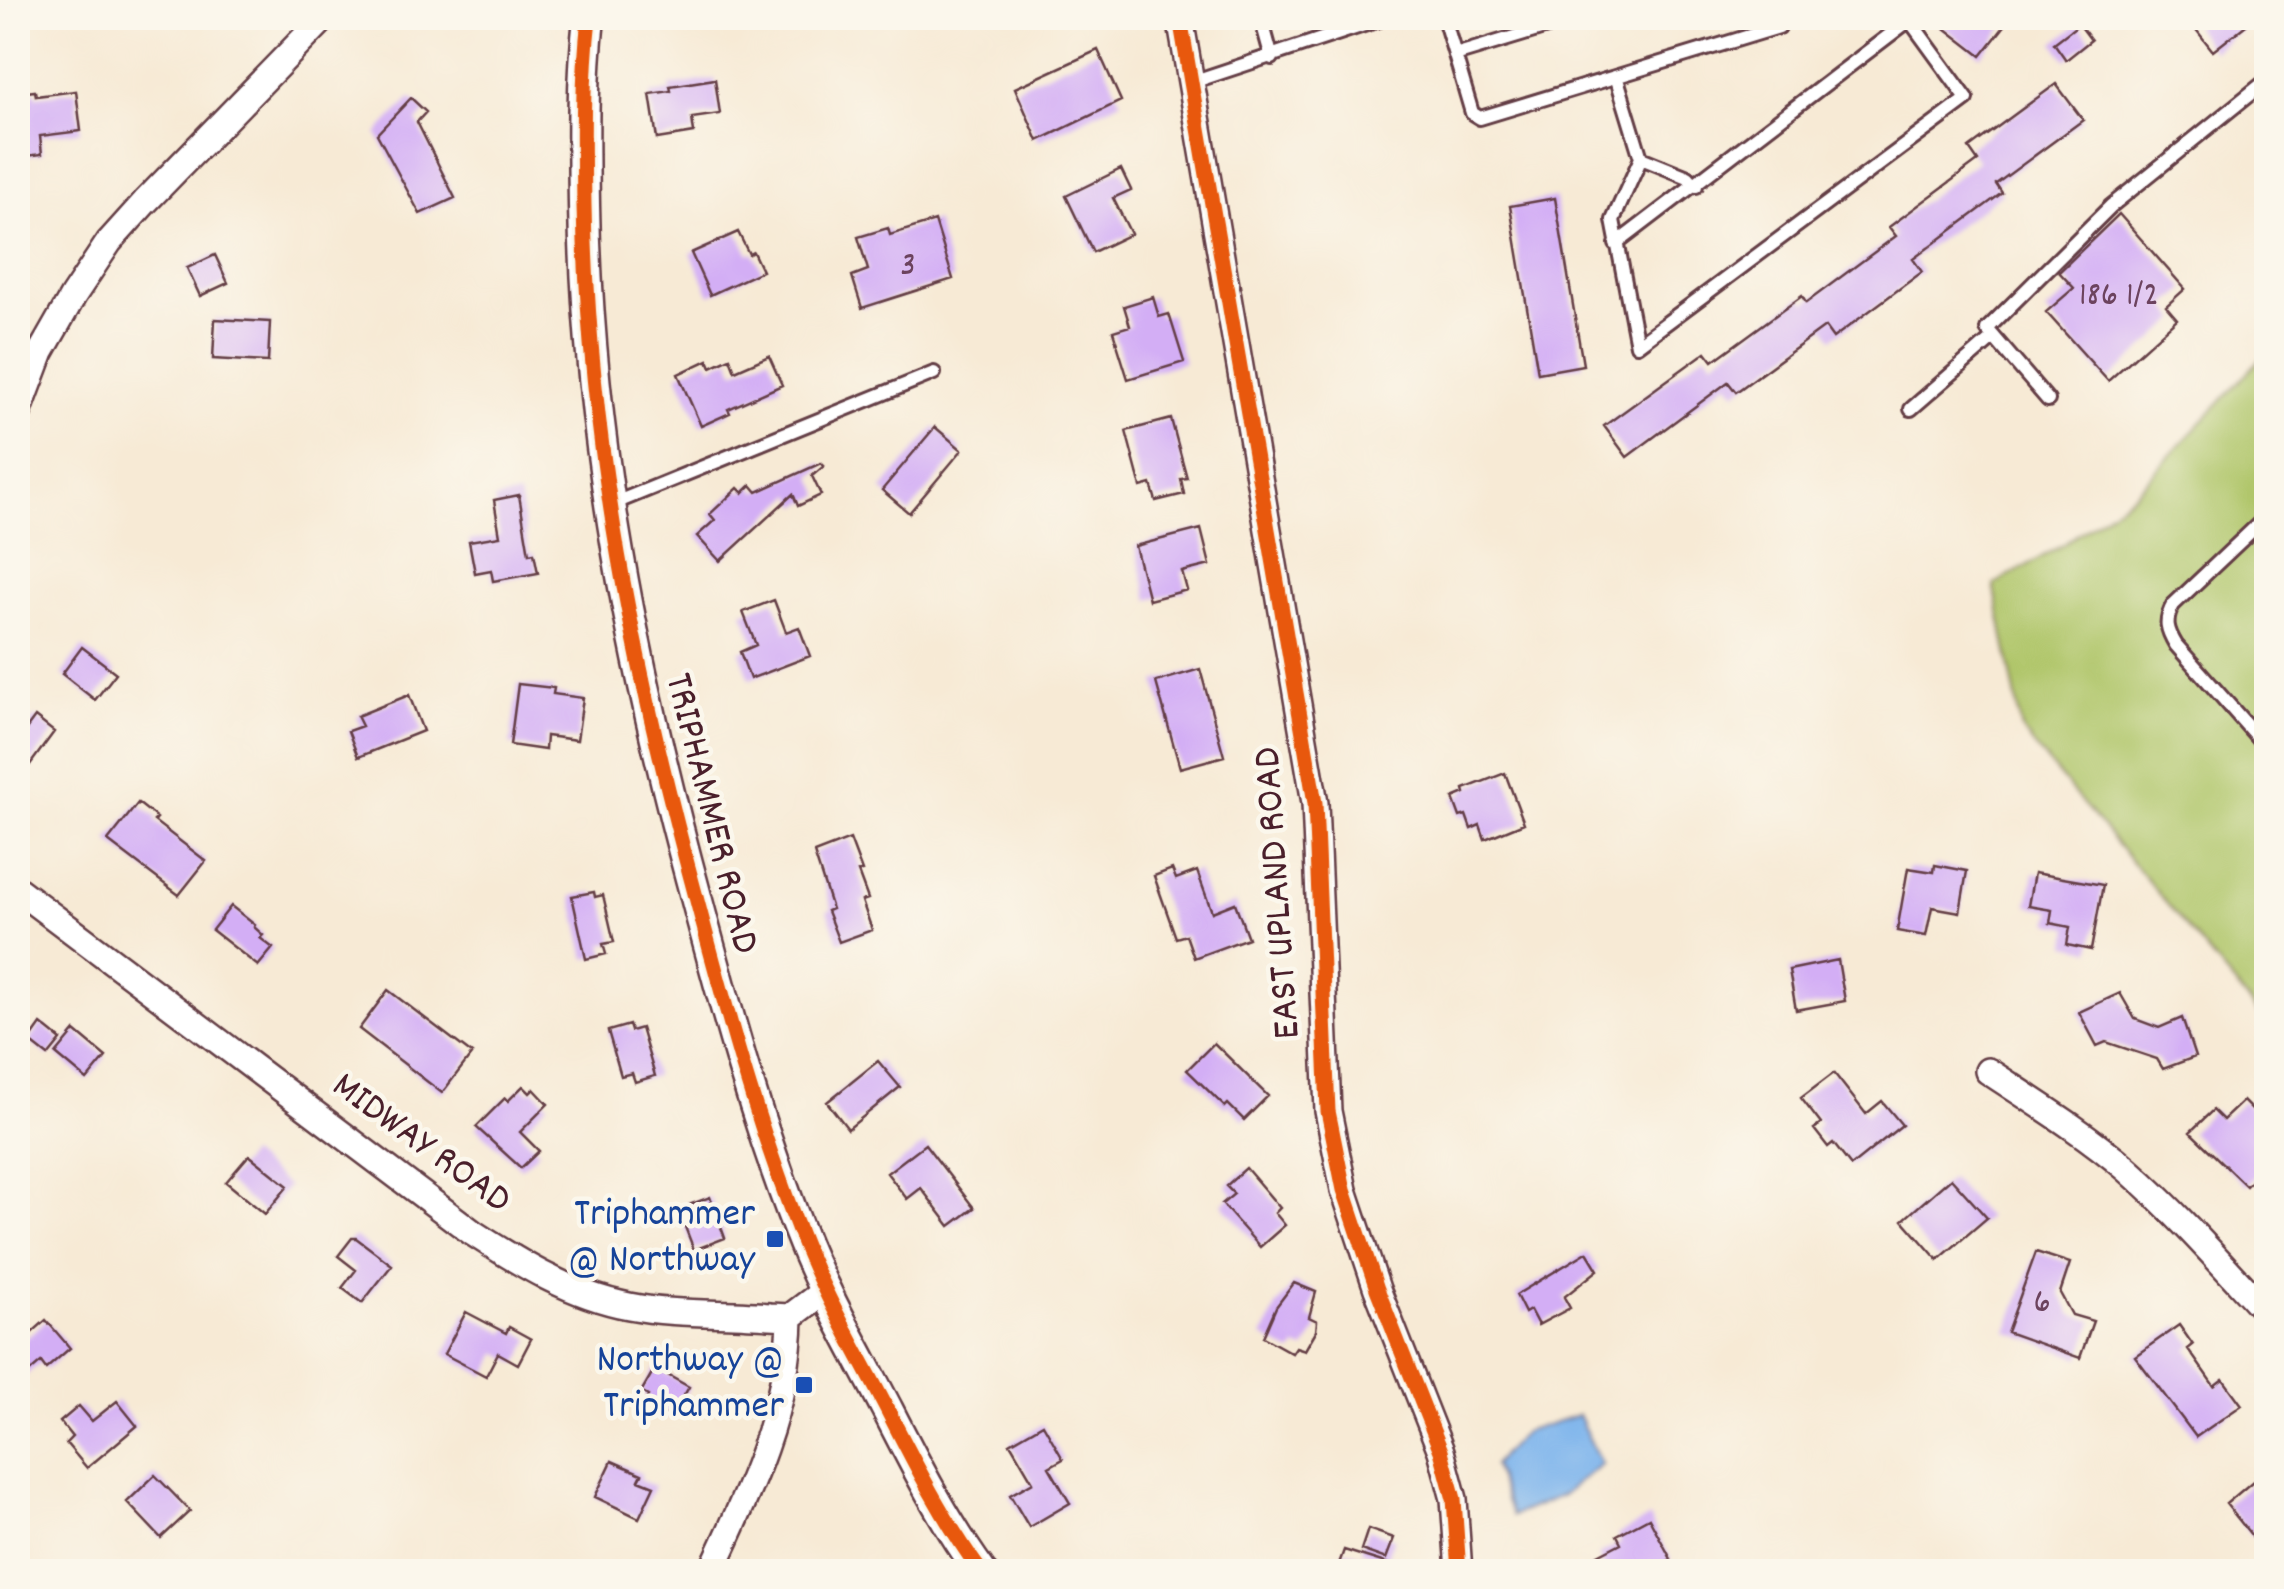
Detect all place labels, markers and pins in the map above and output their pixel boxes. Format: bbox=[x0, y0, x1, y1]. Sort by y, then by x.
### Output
place label: Triphammer @ Northway bbox=[568, 1188, 756, 1291]
marker: Triphammer @ Northway bbox=[764, 1228, 786, 1250]
place label: Northway @ Triphammer bbox=[597, 1334, 784, 1437]
marker: Northway @ Triphammer bbox=[793, 1374, 815, 1396]

